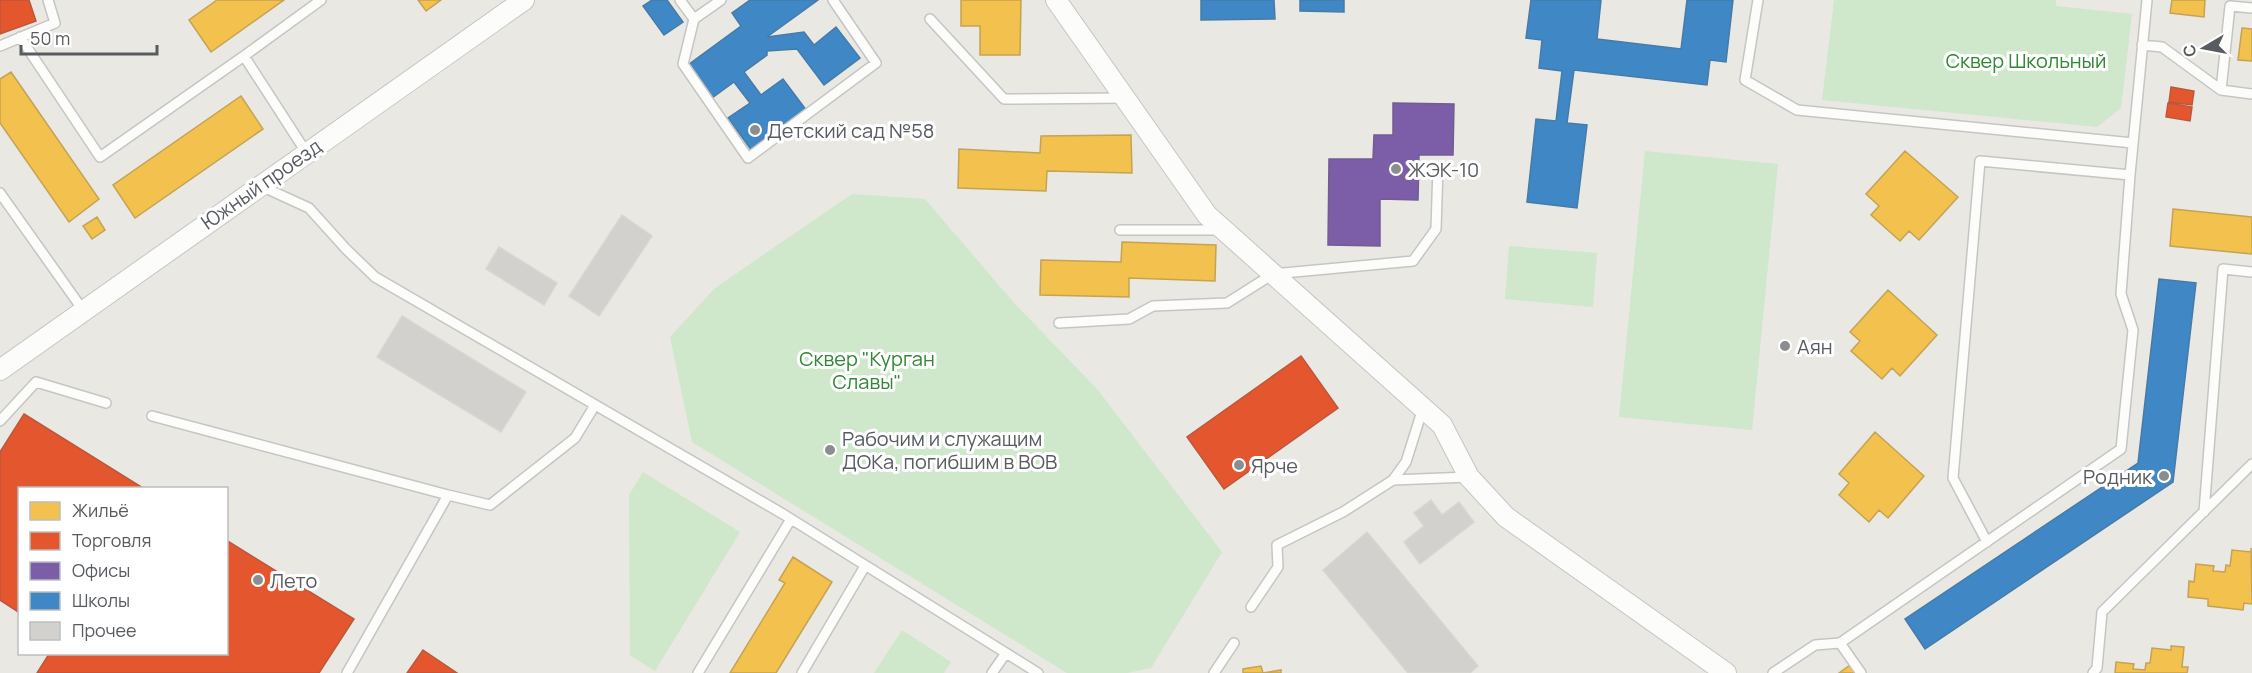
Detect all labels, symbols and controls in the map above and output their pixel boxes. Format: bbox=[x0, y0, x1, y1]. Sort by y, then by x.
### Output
scale bar bbox=[21, 18, 158, 56]
north arrow bbox=[2174, 18, 2234, 78]
text: 50 m bbox=[30, 26, 70, 50]
text: С bbox=[2177, 43, 2201, 58]
park label: Сквер Школьный bbox=[1946, 47, 2106, 74]
place label: Детский сад №58 bbox=[767, 117, 934, 144]
marker: Детский сад №58 bbox=[748, 123, 762, 137]
street label: Южный проезд bbox=[196, 133, 326, 235]
place label: ЖЭК-10 bbox=[1408, 156, 1479, 183]
marker: ЖЭК-10 bbox=[1389, 162, 1403, 176]
place label: Аян bbox=[1797, 333, 1833, 360]
marker: Аян bbox=[1778, 339, 1792, 353]
park label: Сквер "Курган Славы" bbox=[799, 345, 935, 395]
place label: Рабочим и служащим ДОКа, погибшим в ВОВ bbox=[842, 425, 1057, 475]
marker: Рабочим и служащим ДОКа, погибшим в ВОВ bbox=[823, 443, 837, 457]
place label: Ярче bbox=[1251, 452, 1298, 479]
marker: Ярче bbox=[1232, 458, 1246, 472]
place label: Родник bbox=[2083, 463, 2153, 490]
marker: Родник bbox=[2157, 469, 2171, 483]
legend bbox=[18, 487, 228, 655]
text: Жильё bbox=[72, 498, 129, 522]
text: Торговля bbox=[72, 528, 151, 552]
text: Офисы bbox=[72, 558, 130, 582]
place label: Лето bbox=[270, 567, 317, 594]
marker: Лето bbox=[251, 573, 265, 587]
text: Школы bbox=[72, 588, 130, 612]
text: Прочее bbox=[72, 618, 137, 642]

